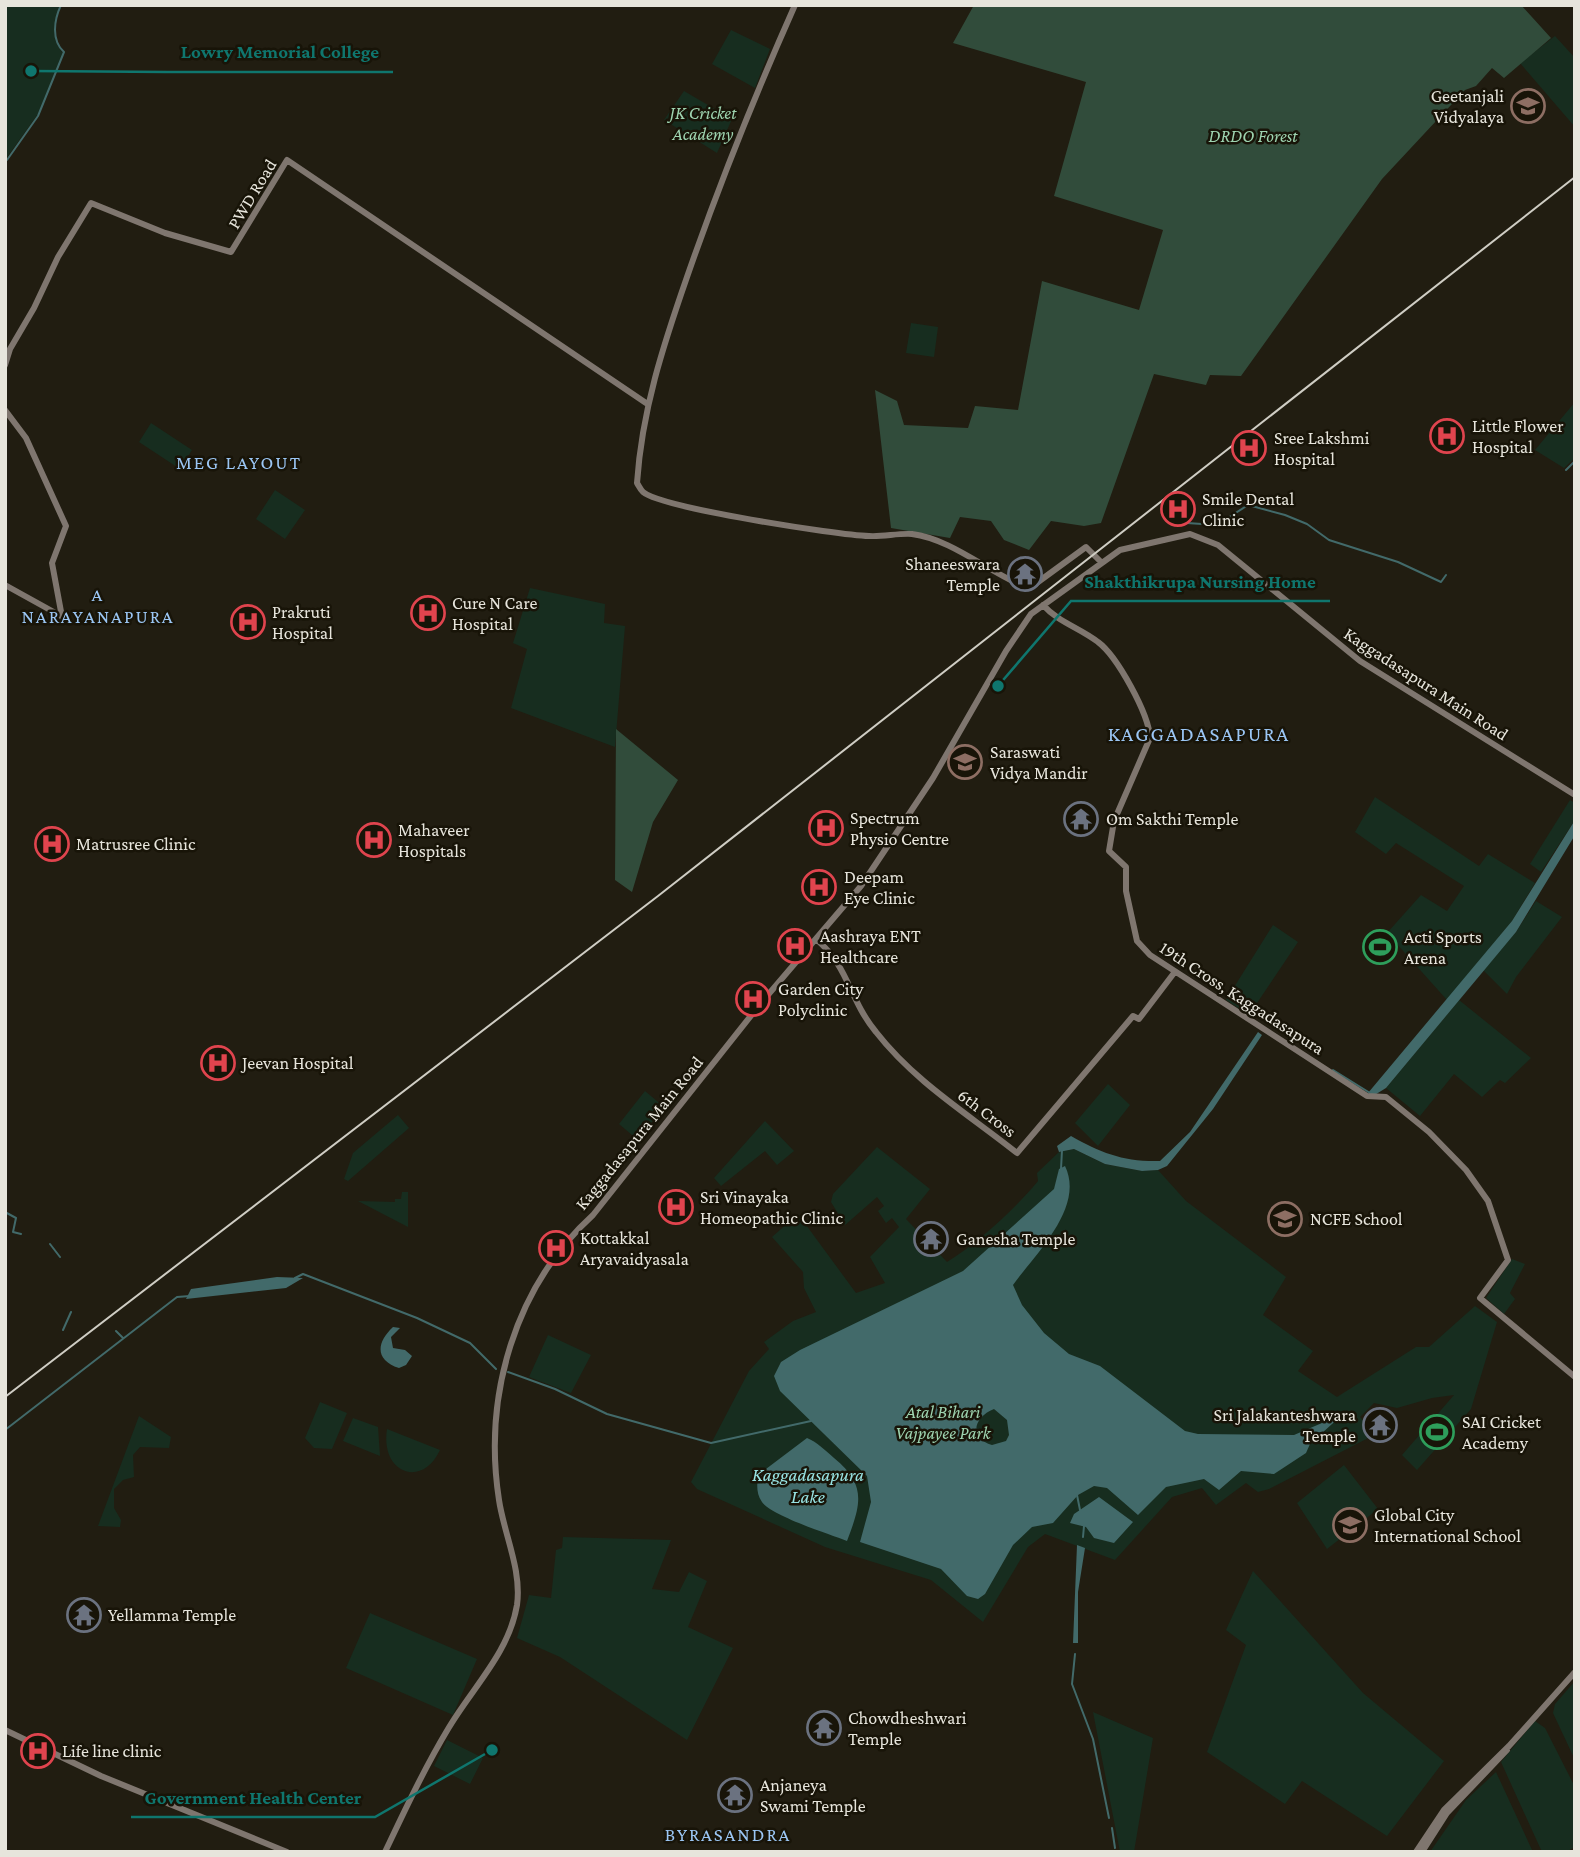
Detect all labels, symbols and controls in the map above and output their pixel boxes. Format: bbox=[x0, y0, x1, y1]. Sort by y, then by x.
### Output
callout: Lowry Memorial College bbox=[167, 32, 393, 72]
text: Lowry Memorial College bbox=[181, 41, 379, 62]
place label: Geetanjali Vidyalaya bbox=[1431, 86, 1504, 127]
school or university icon: Geetanjali Vidyalaya bbox=[1509, 87, 1547, 125]
park label: JK Cricket Academy bbox=[667, 103, 737, 144]
park label: DRDO Forest bbox=[1208, 126, 1298, 146]
street label: PWD Road bbox=[224, 155, 281, 232]
place label: Little Flower Hospital bbox=[1472, 416, 1564, 457]
hospital icon: Little Flower Hospital bbox=[1428, 417, 1466, 455]
place label: Sree Lakshmi Hospital bbox=[1274, 428, 1370, 469]
hospital icon: Sree Lakshmi Hospital bbox=[1230, 429, 1268, 467]
district label: MEG LAYOUT bbox=[176, 452, 302, 473]
place label: Smile Dental Clinic bbox=[1202, 489, 1294, 530]
hospital icon: Smile Dental Clinic bbox=[1159, 490, 1197, 528]
place label: Shaneeswara Temple bbox=[905, 554, 1000, 595]
temple icon: Shaneeswara Temple bbox=[1006, 555, 1044, 593]
callout: Shakthikrupa Nursing Home bbox=[1071, 561, 1330, 601]
text: Shakthikrupa Nursing Home bbox=[1084, 571, 1316, 592]
district label: A NARAYANAPURA bbox=[21, 584, 175, 627]
place label: Cure N Care Hospital bbox=[452, 593, 537, 634]
hospital icon: Cure N Care Hospital bbox=[409, 594, 447, 632]
place label: Prakruti Hospital bbox=[272, 602, 333, 643]
hospital icon: Prakruti Hospital bbox=[229, 603, 267, 641]
street label: Kaggadasapura Main Road bbox=[1340, 623, 1512, 745]
district label: KAGGADASAPURA bbox=[1108, 722, 1290, 746]
place label: Saraswati Vidya Mandir bbox=[990, 742, 1088, 783]
school or university icon: Saraswati Vidya Mandir bbox=[946, 743, 984, 781]
temple icon: Om Sakthi Temple bbox=[1062, 800, 1100, 838]
place label: Spectrum Physio Centre bbox=[850, 808, 949, 849]
hospital icon: Spectrum Physio Centre bbox=[807, 809, 845, 847]
place label: Om Sakthi Temple bbox=[1106, 809, 1239, 829]
place label: Mahaveer Hospitals bbox=[398, 820, 470, 861]
hospital icon: Mahaveer Hospitals bbox=[355, 821, 393, 859]
hospital icon: Matrusree Clinic bbox=[33, 825, 71, 863]
place label: Matrusree Clinic bbox=[76, 834, 196, 854]
place label: Deepam Eye Clinic bbox=[844, 867, 915, 908]
hospital icon: Deepam Eye Clinic bbox=[800, 868, 838, 906]
place label: Aashraya ENT Healthcare bbox=[820, 926, 921, 967]
hospital icon: Aashraya ENT Healthcare bbox=[776, 927, 814, 965]
place label: Acti Sports Arena bbox=[1404, 927, 1482, 968]
sports icon: Acti Sports Arena bbox=[1361, 928, 1399, 966]
street label: 19th Cross, Kaggadasapura bbox=[1156, 937, 1328, 1059]
place label: Garden City Polyclinic bbox=[778, 979, 864, 1020]
hospital icon: Garden City Polyclinic bbox=[734, 980, 772, 1018]
hospital icon: Jeevan Hospital bbox=[199, 1044, 237, 1082]
street label: Kaggadasapura Main Road bbox=[571, 1052, 707, 1214]
place label: Jeevan Hospital bbox=[240, 1053, 354, 1073]
street label: 6th Cross bbox=[954, 1085, 1020, 1141]
place label: Sri Vinayaka Homeopathic Clinic bbox=[700, 1187, 843, 1228]
hospital icon: Sri Vinayaka Homeopathic Clinic bbox=[657, 1188, 695, 1226]
school or university icon: NCFE School bbox=[1266, 1200, 1304, 1238]
place label: NCFE School bbox=[1310, 1209, 1403, 1229]
temple icon: Ganesha Temple bbox=[912, 1220, 950, 1258]
place label: Kottakkal Aryavaidyasala bbox=[580, 1228, 689, 1269]
hospital icon: Kottakkal Aryavaidyasala bbox=[537, 1229, 575, 1267]
place label: Ganesha Temple bbox=[956, 1229, 1075, 1249]
park label: Atal Bihari Vajpayee Park bbox=[895, 1402, 992, 1444]
place label: Sri Jalakanteshwara Temple bbox=[1214, 1405, 1356, 1446]
temple icon: Sri Jalakanteshwara Temple bbox=[1361, 1406, 1399, 1444]
place label: SAI Cricket Academy bbox=[1462, 1412, 1542, 1453]
sports icon: SAI Cricket Academy bbox=[1418, 1413, 1456, 1451]
water label: Kaggadasapura Lake bbox=[752, 1464, 864, 1507]
place label: Global City International School bbox=[1374, 1505, 1521, 1546]
school or university icon: Global City International School bbox=[1331, 1506, 1369, 1544]
temple icon: Yellamma Temple bbox=[65, 1596, 103, 1634]
place label: Yellamma Temple bbox=[108, 1605, 236, 1625]
place label: Chowdheshwari Temple bbox=[848, 1708, 967, 1749]
temple icon: Chowdheshwari Temple bbox=[805, 1709, 843, 1747]
hospital icon: Life line clinic bbox=[19, 1732, 57, 1770]
place label: Life line clinic bbox=[62, 1741, 162, 1761]
place label: Anjaneya Swami Temple bbox=[760, 1775, 866, 1816]
temple icon: Anjaneya Swami Temple bbox=[716, 1776, 754, 1814]
callout: Government Health Center bbox=[131, 1777, 375, 1817]
text: Government Health Center bbox=[145, 1787, 362, 1808]
district label: BYRASANDRA bbox=[665, 1824, 791, 1845]

